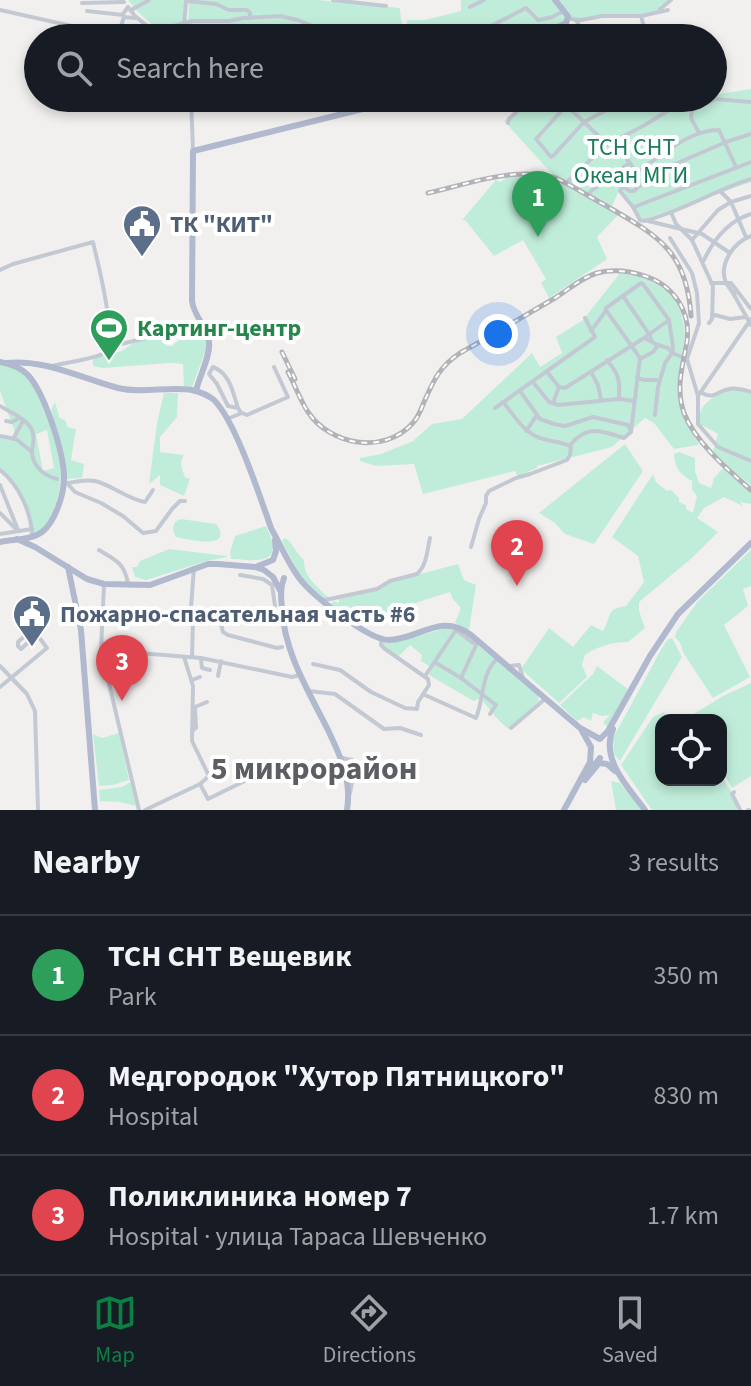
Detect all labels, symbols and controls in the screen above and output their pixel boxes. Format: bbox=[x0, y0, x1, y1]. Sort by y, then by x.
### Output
search box bbox=[24, 24, 727, 112]
icon: search bbox=[52, 46, 96, 90]
text: Search here bbox=[116, 47, 264, 90]
park label: ТСН СНТ Океан МГИ bbox=[574, 130, 688, 193]
pin: 1 bbox=[512, 171, 564, 237]
public building icon: ТК "КИТ" bbox=[121, 203, 163, 258]
place label: ТК "КИТ" bbox=[170, 207, 273, 242]
sports icon: Картинг-центр bbox=[88, 307, 130, 362]
place label: Картинг-центр bbox=[137, 311, 301, 346]
your location bbox=[478, 314, 518, 354]
pin: 2 bbox=[491, 520, 543, 586]
public building icon: Пожарно-спасательная часть #6 bbox=[11, 593, 53, 648]
place label: Пожарно-спасательная часть #6 bbox=[60, 597, 415, 632]
pin: 3 bbox=[96, 635, 148, 701]
map controls bbox=[655, 714, 727, 786]
button: locate bbox=[655, 714, 727, 786]
district label: 5 микрорайон bbox=[211, 746, 417, 792]
text: Nearby bbox=[32, 838, 140, 887]
text: 3 results bbox=[628, 844, 719, 881]
text: ТСН СНТ Вещевик bbox=[108, 935, 352, 978]
text: 1 bbox=[51, 957, 65, 994]
text: 350 m bbox=[653, 957, 719, 994]
text: Park bbox=[108, 978, 157, 1015]
text: Медгородок "Хутор Пятницкого" bbox=[108, 1055, 565, 1098]
text: 2 bbox=[51, 1077, 65, 1114]
text: 830 m bbox=[653, 1077, 719, 1114]
text: Hospital bbox=[108, 1098, 199, 1135]
text: Поликлиника номер 7 bbox=[108, 1175, 412, 1218]
text: 3 bbox=[51, 1197, 65, 1234]
text: 1.7 km bbox=[647, 1197, 719, 1234]
text: Hospital · улица Тараса Шевченко bbox=[108, 1218, 487, 1255]
tab: Map bbox=[93, 1291, 137, 1371]
tab: Directions bbox=[323, 1291, 416, 1371]
tab: Saved bbox=[602, 1291, 658, 1371]

